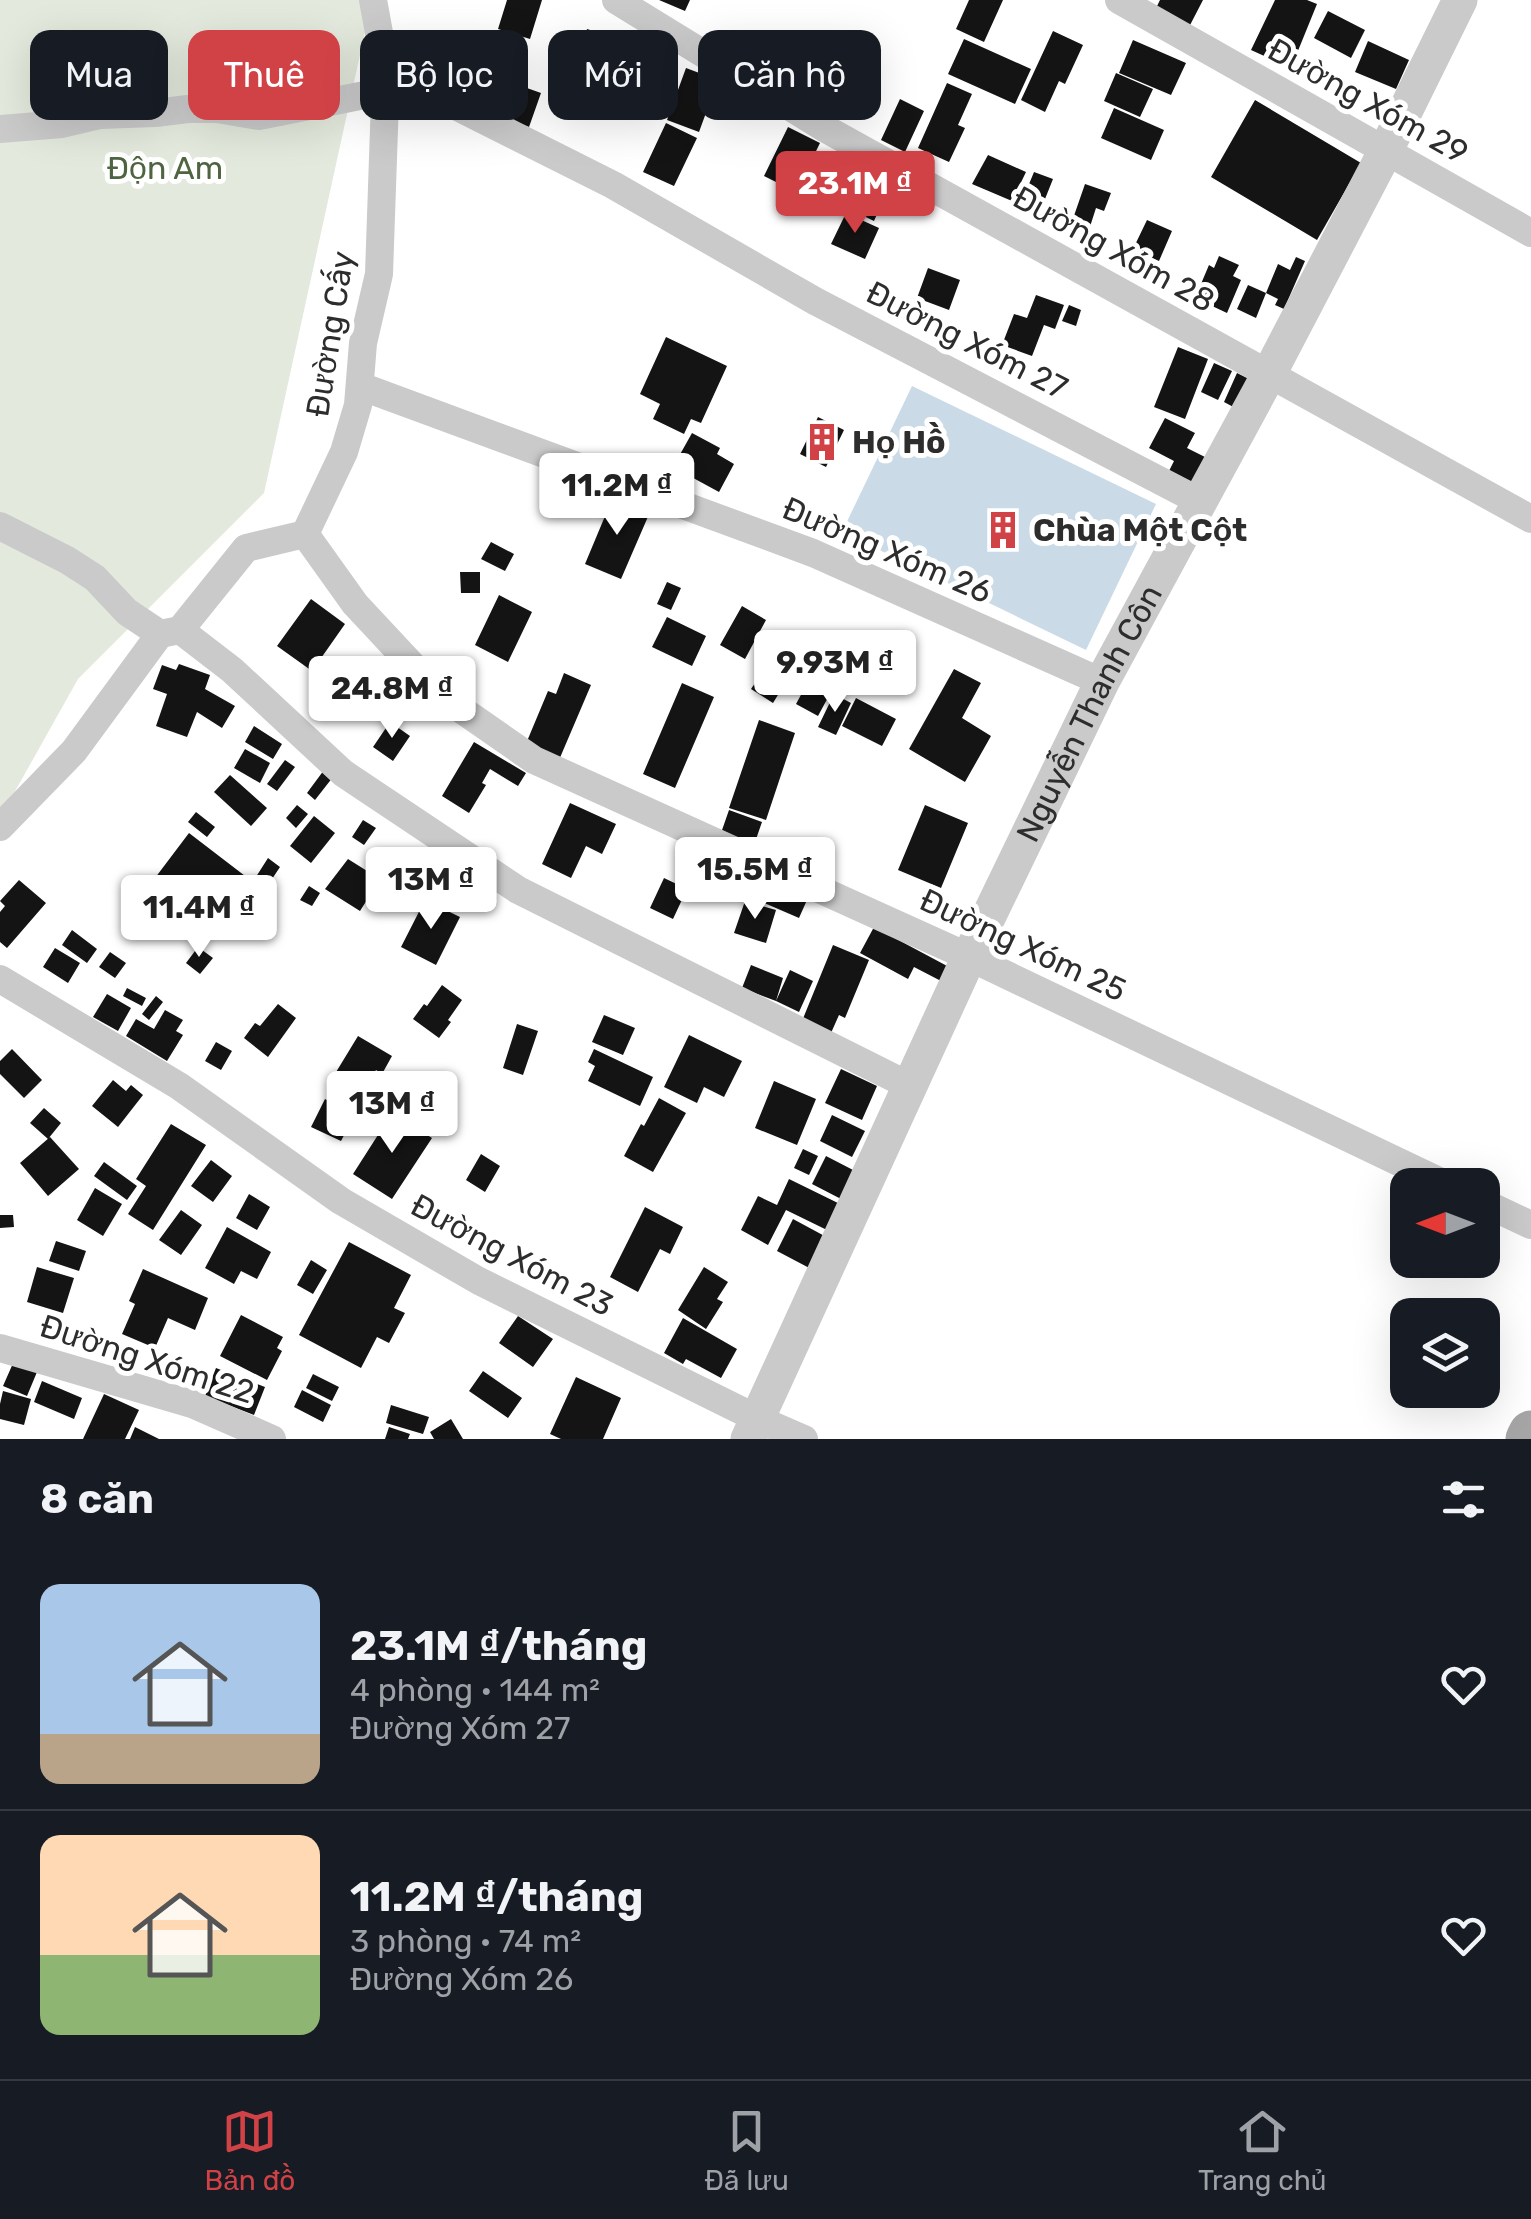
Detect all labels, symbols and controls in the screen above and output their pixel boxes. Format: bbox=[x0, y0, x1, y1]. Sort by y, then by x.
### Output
chip: Mua bbox=[30, 30, 168, 120]
chip: Thuê bbox=[188, 30, 340, 120]
chip: Bộ lọc bbox=[360, 30, 528, 120]
chip: Mới bbox=[548, 30, 678, 120]
chip: Căn hộ bbox=[698, 30, 881, 120]
street label: Đường Xóm 29 bbox=[1261, 30, 1475, 172]
park label: Độn Am bbox=[107, 149, 223, 187]
pin: 23.1M ₫ bbox=[763, 151, 947, 236]
text: 23.1M ₫ bbox=[798, 164, 912, 202]
street label: Đường Xóm 28 bbox=[1007, 178, 1221, 320]
street label: Đường Cấy bbox=[297, 248, 362, 420]
street label: Đường Xóm 27 bbox=[860, 273, 1074, 407]
building icon: Họ Hồ bbox=[801, 421, 843, 463]
place label: Họ Hồ bbox=[852, 422, 946, 461]
pin: 11.2M ₫ bbox=[525, 453, 709, 538]
text: 11.2M ₫ bbox=[561, 466, 673, 504]
street label: Đường Xóm 26 bbox=[777, 489, 997, 611]
building icon: Chùa Một Cột bbox=[982, 509, 1024, 551]
place label: Chùa Một Cột bbox=[1033, 511, 1247, 549]
street label: Nguyễn Thanh Côn bbox=[1009, 578, 1170, 848]
pin: 9.93M ₫ bbox=[743, 630, 927, 715]
text: 9.93M ₫ bbox=[776, 643, 894, 681]
pin: 24.8M ₫ bbox=[300, 656, 484, 741]
text: 24.8M ₫ bbox=[331, 669, 453, 707]
pin: 15.5M ₫ bbox=[663, 837, 847, 922]
pin: 13M ₫ bbox=[361, 847, 501, 932]
text: 15.5M ₫ bbox=[697, 850, 813, 888]
text: 13M ₫ bbox=[388, 860, 474, 898]
pin: 11.4M ₫ bbox=[107, 875, 291, 960]
street label: Đường Xóm 25 bbox=[914, 881, 1132, 1009]
text: 11.4M ₫ bbox=[143, 888, 255, 926]
pin: 13M ₫ bbox=[322, 1071, 462, 1156]
text: 13M ₫ bbox=[349, 1084, 435, 1122]
north arrow bbox=[1390, 1168, 1500, 1278]
map controls bbox=[1390, 1168, 1500, 1408]
street label: Đường Xóm 23 bbox=[405, 1186, 619, 1324]
button: layers bbox=[1390, 1298, 1500, 1408]
street label: Đường Xóm 22 bbox=[35, 1307, 259, 1411]
icon: filters bbox=[1436, 1472, 1491, 1527]
text: 8 căn bbox=[40, 1474, 154, 1524]
text: 23.1M ₫/tháng bbox=[350, 1621, 647, 1671]
icon: home bbox=[120, 1624, 240, 1744]
icon: heart bbox=[1436, 1657, 1491, 1712]
text: 4 phòng · 144 m² bbox=[350, 1671, 600, 1709]
text: Đường Xóm 27 bbox=[350, 1709, 570, 1747]
text: 11.2M ₫/tháng bbox=[350, 1872, 643, 1922]
icon: home bbox=[120, 1875, 240, 1995]
icon: heart bbox=[1436, 1908, 1491, 1963]
text: 3 phòng · 74 m² bbox=[350, 1922, 581, 1960]
text: Đường Xóm 26 bbox=[350, 1960, 573, 1998]
tab: Bản đồ bbox=[205, 2104, 295, 2197]
tab: Đã lưu bbox=[705, 2104, 789, 2197]
tab: Trang chủ bbox=[1198, 2104, 1326, 2197]

